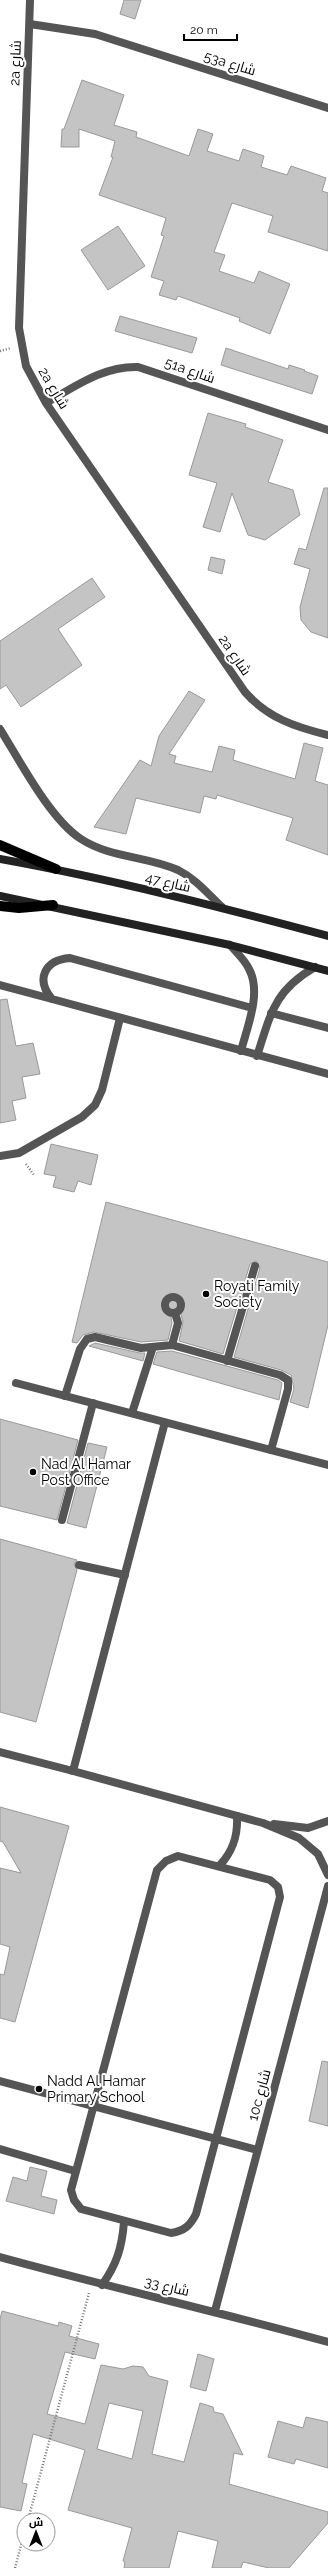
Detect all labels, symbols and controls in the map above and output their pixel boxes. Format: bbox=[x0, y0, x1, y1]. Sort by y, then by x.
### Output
scale bar bbox=[184, 16, 237, 42]
text: 20 m bbox=[190, 23, 218, 37]
street label: 2a شارع bbox=[6, 40, 25, 86]
street label: 53a شارع bbox=[202, 48, 258, 79]
street label: 51a شارع bbox=[163, 354, 217, 387]
street label: 2a شارع bbox=[35, 364, 73, 412]
street label: 2a شارع bbox=[215, 632, 254, 679]
street label: شارع 47 bbox=[144, 869, 192, 896]
place label: Royati Family Society bbox=[214, 1278, 300, 1310]
marker: Royati Family Society bbox=[201, 1289, 211, 1299]
place label: Nad Al Hamar Post Office bbox=[41, 1456, 131, 1488]
marker: Nad Al Hamar Post Office bbox=[28, 1467, 38, 1477]
street label: 10c شارع bbox=[244, 2067, 275, 2123]
place label: Nadd Al Hamar Primary School bbox=[47, 2073, 146, 2105]
marker: Nadd Al Hamar Primary School bbox=[34, 2084, 44, 2094]
street label: شارع 33 bbox=[143, 2273, 191, 2300]
north arrow bbox=[16, 2512, 56, 2552]
text: ش bbox=[29, 2516, 43, 2529]

